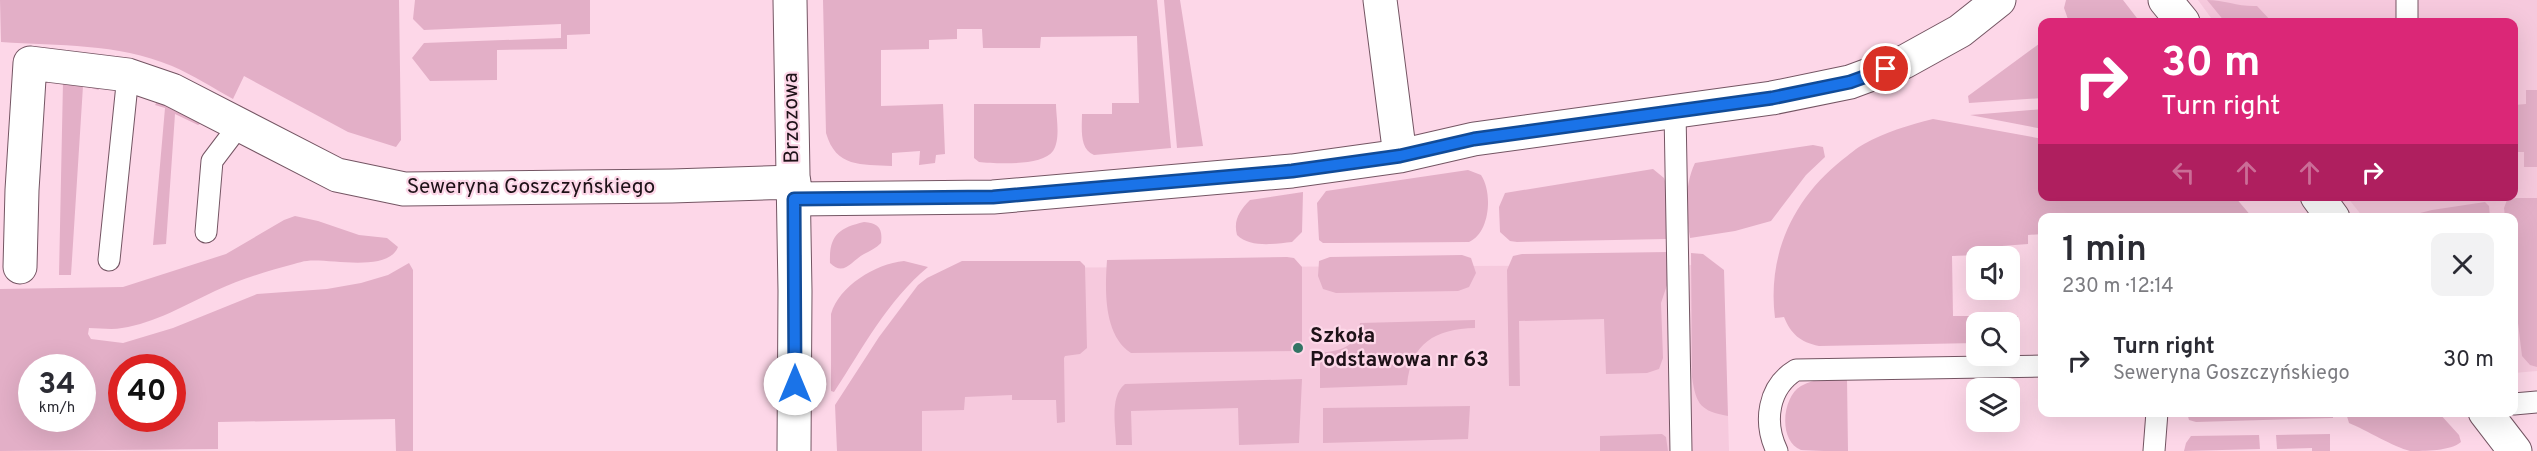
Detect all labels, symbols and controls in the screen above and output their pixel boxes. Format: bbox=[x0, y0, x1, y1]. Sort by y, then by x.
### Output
text: 30 m bbox=[2161, 38, 2260, 91]
icon: right bbox=[2062, 42, 2140, 120]
pin bbox=[1860, 43, 1911, 94]
icon: arrive bbox=[1869, 52, 1902, 85]
street label: Brzozowa bbox=[778, 72, 806, 164]
text: Turn right bbox=[2161, 90, 2280, 124]
icon: left bbox=[2167, 156, 2200, 189]
icon: ahead bbox=[2230, 156, 2263, 189]
icon: ahead bbox=[2293, 156, 2326, 189]
icon: right bbox=[2356, 156, 2389, 189]
street label: Seweryna Goszczyńskiego bbox=[407, 174, 655, 201]
text: 1 min bbox=[2062, 228, 2147, 274]
button: close bbox=[2431, 233, 2494, 296]
map controls bbox=[1966, 246, 2020, 432]
button: sound bbox=[1966, 246, 2020, 300]
text: 230 m · 12:14 bbox=[2062, 274, 2174, 300]
button: search bbox=[1966, 312, 2020, 366]
place label: Szkoła Podstawowa nr 63 bbox=[1310, 323, 1489, 374]
text: Turn right bbox=[2113, 334, 2215, 361]
marker: Szkoła Podstawowa nr 63 bbox=[1291, 341, 1305, 355]
icon: right bbox=[2062, 344, 2095, 377]
text: 30 m bbox=[2443, 347, 2494, 374]
position arrow bbox=[763, 352, 827, 416]
speed limit sign: 40 bbox=[108, 354, 186, 432]
text: Seweryna Goszczyńskiego bbox=[2113, 361, 2350, 387]
text: 34 bbox=[38, 367, 76, 404]
button: layers bbox=[1966, 378, 2020, 432]
text: km/h bbox=[39, 399, 75, 418]

